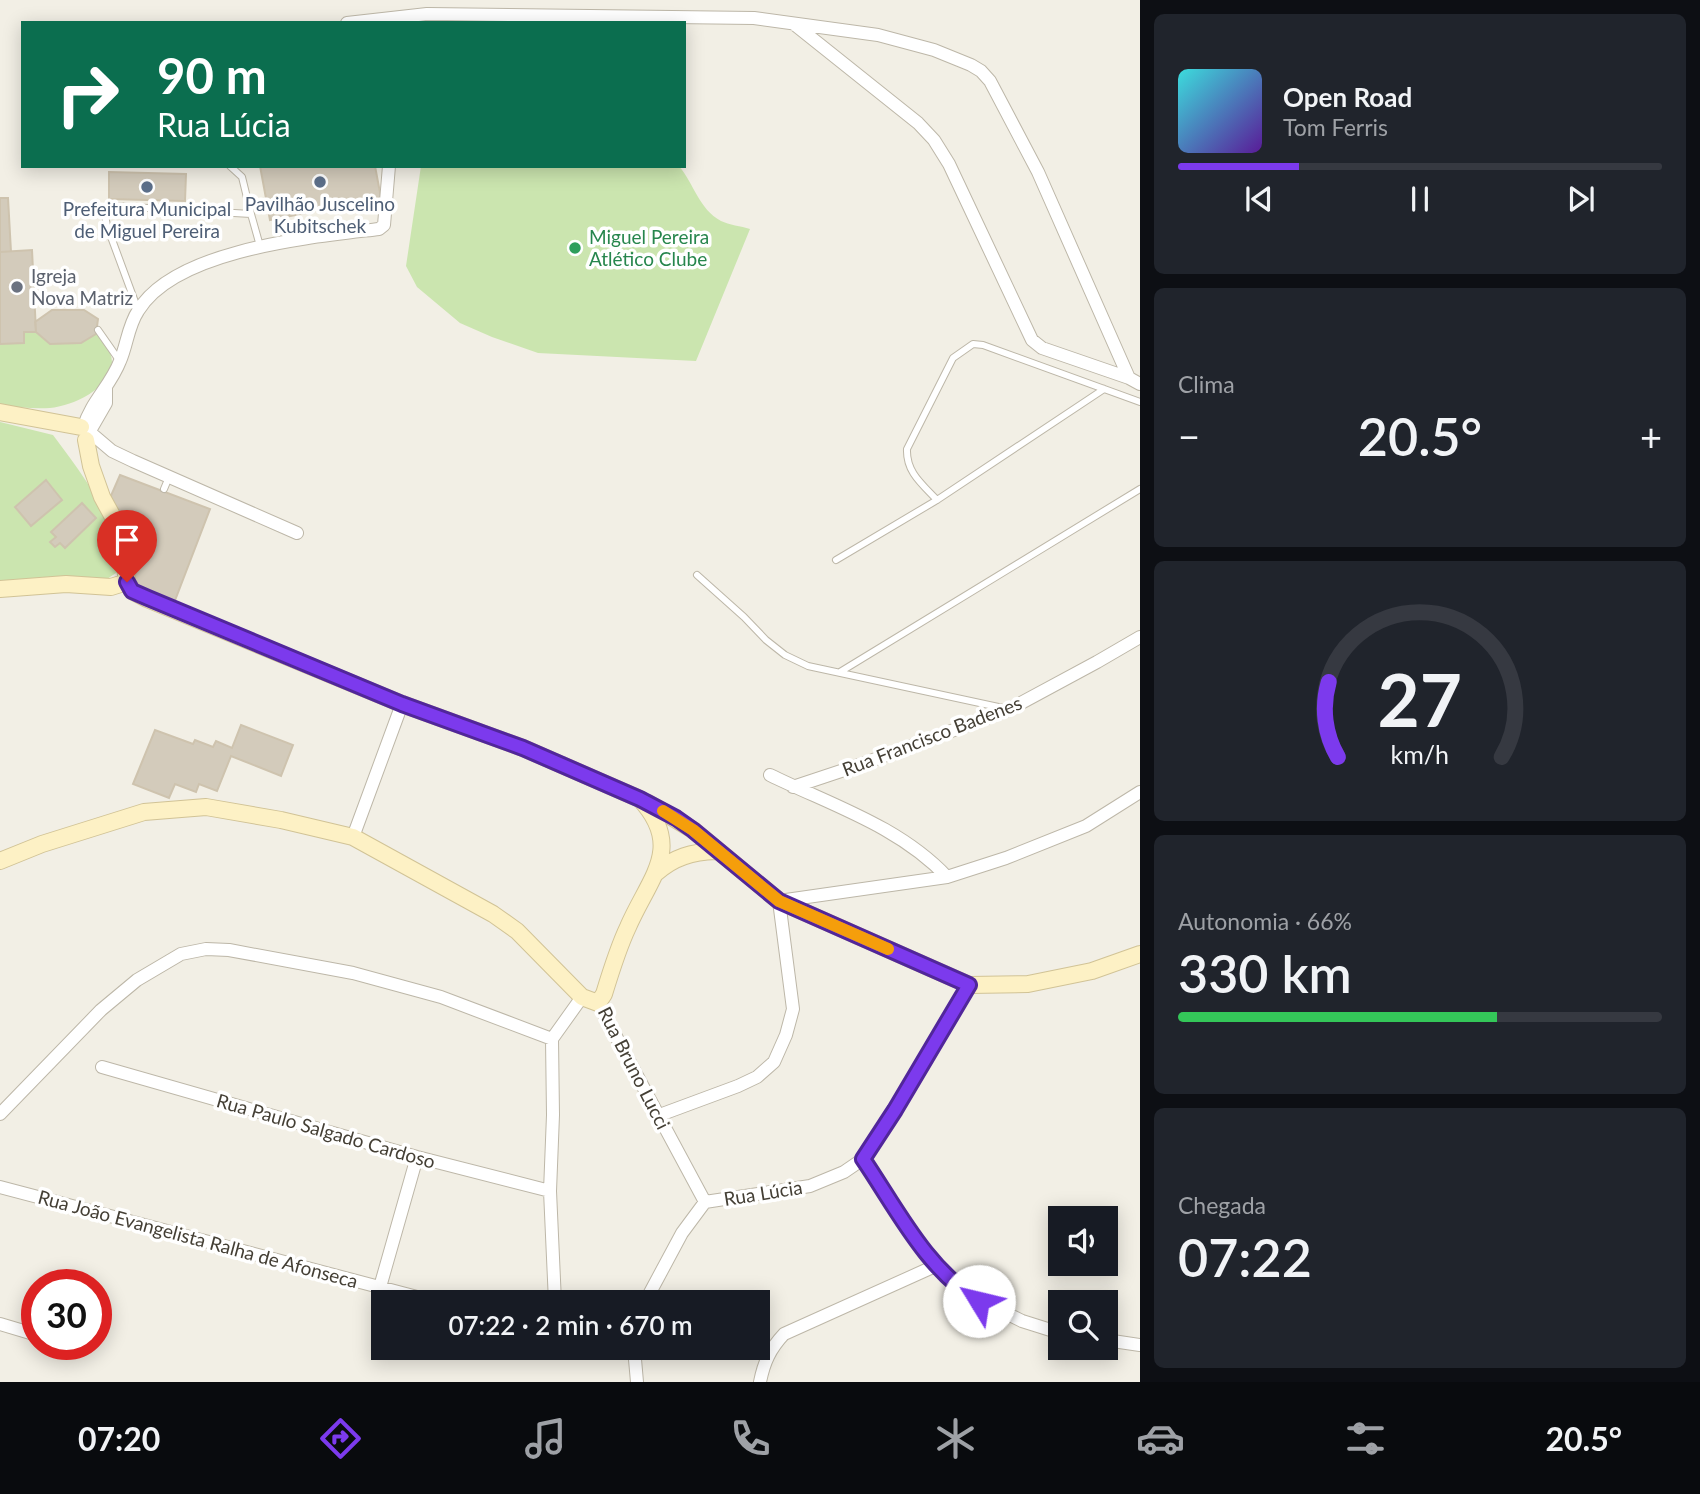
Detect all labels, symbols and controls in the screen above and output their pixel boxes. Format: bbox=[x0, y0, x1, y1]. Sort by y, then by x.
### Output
text: 90 m bbox=[157, 46, 267, 104]
icon: right bbox=[42, 49, 133, 140]
text: Open Road bbox=[1283, 81, 1412, 113]
text: Rua Lúcia bbox=[157, 105, 291, 144]
text: Tom Ferris bbox=[1283, 113, 1388, 141]
marker: Pavilhão Juscelino Kubitschek bbox=[312, 174, 328, 190]
marker: Prefeitura Municipal de Miguel Pereira bbox=[139, 179, 155, 195]
icon: previous bbox=[1240, 180, 1278, 218]
icon: pause bbox=[1401, 180, 1439, 218]
icon: next bbox=[1562, 180, 1600, 218]
place label: Pavilhão Juscelino Kubitschek bbox=[245, 192, 395, 237]
place label: Prefeitura Municipal de Miguel Pereira bbox=[63, 197, 231, 242]
place label: Miguel Pereira Atlético Clube bbox=[589, 225, 709, 270]
marker: Miguel Pereira Atlético Clube bbox=[567, 240, 583, 256]
place label: Igreja Nova Matriz bbox=[31, 264, 133, 309]
marker: Igreja Nova Matriz bbox=[9, 279, 25, 295]
text: Clima bbox=[1178, 370, 1235, 398]
text: 20.5° bbox=[1358, 405, 1482, 467]
text: − bbox=[1178, 413, 1200, 459]
text: + bbox=[1640, 413, 1662, 459]
pin bbox=[97, 510, 157, 582]
icon: arrive bbox=[108, 521, 146, 559]
text: 27 bbox=[1378, 655, 1462, 743]
street label: Rua Francisco Badenes bbox=[839, 691, 1025, 780]
text: km/h bbox=[1391, 739, 1449, 769]
text: Autonomia · 66% bbox=[1178, 907, 1352, 935]
text: 330 km bbox=[1178, 942, 1352, 1004]
street label: Rua Bruno Lucci bbox=[594, 1003, 675, 1133]
street label: Rua Paulo Salgado Cardoso bbox=[214, 1088, 438, 1173]
street label: Rua Lúcia bbox=[722, 1175, 804, 1210]
street label: Rua João Evangelista Ralha de Afonseca bbox=[36, 1185, 361, 1292]
text: Chegada bbox=[1178, 1191, 1266, 1219]
map controls bbox=[1048, 1206, 1118, 1360]
button: sound bbox=[1048, 1206, 1118, 1276]
text: 07:22 bbox=[1178, 1226, 1312, 1288]
position arrow bbox=[942, 1264, 1016, 1338]
speed limit sign: 30 bbox=[21, 1269, 112, 1360]
button: search bbox=[1048, 1290, 1118, 1360]
text: 07:22 · 2 min · 670 m bbox=[448, 1309, 693, 1341]
icon: directions bbox=[316, 1414, 365, 1463]
icon: music bbox=[521, 1414, 570, 1463]
icon: phone bbox=[726, 1414, 775, 1463]
icon: climate bbox=[931, 1414, 980, 1463]
icon: car bbox=[1136, 1414, 1185, 1463]
icon: filters bbox=[1341, 1414, 1390, 1463]
text: 07:20 bbox=[78, 1419, 160, 1458]
text: 20.5° bbox=[1545, 1419, 1622, 1458]

